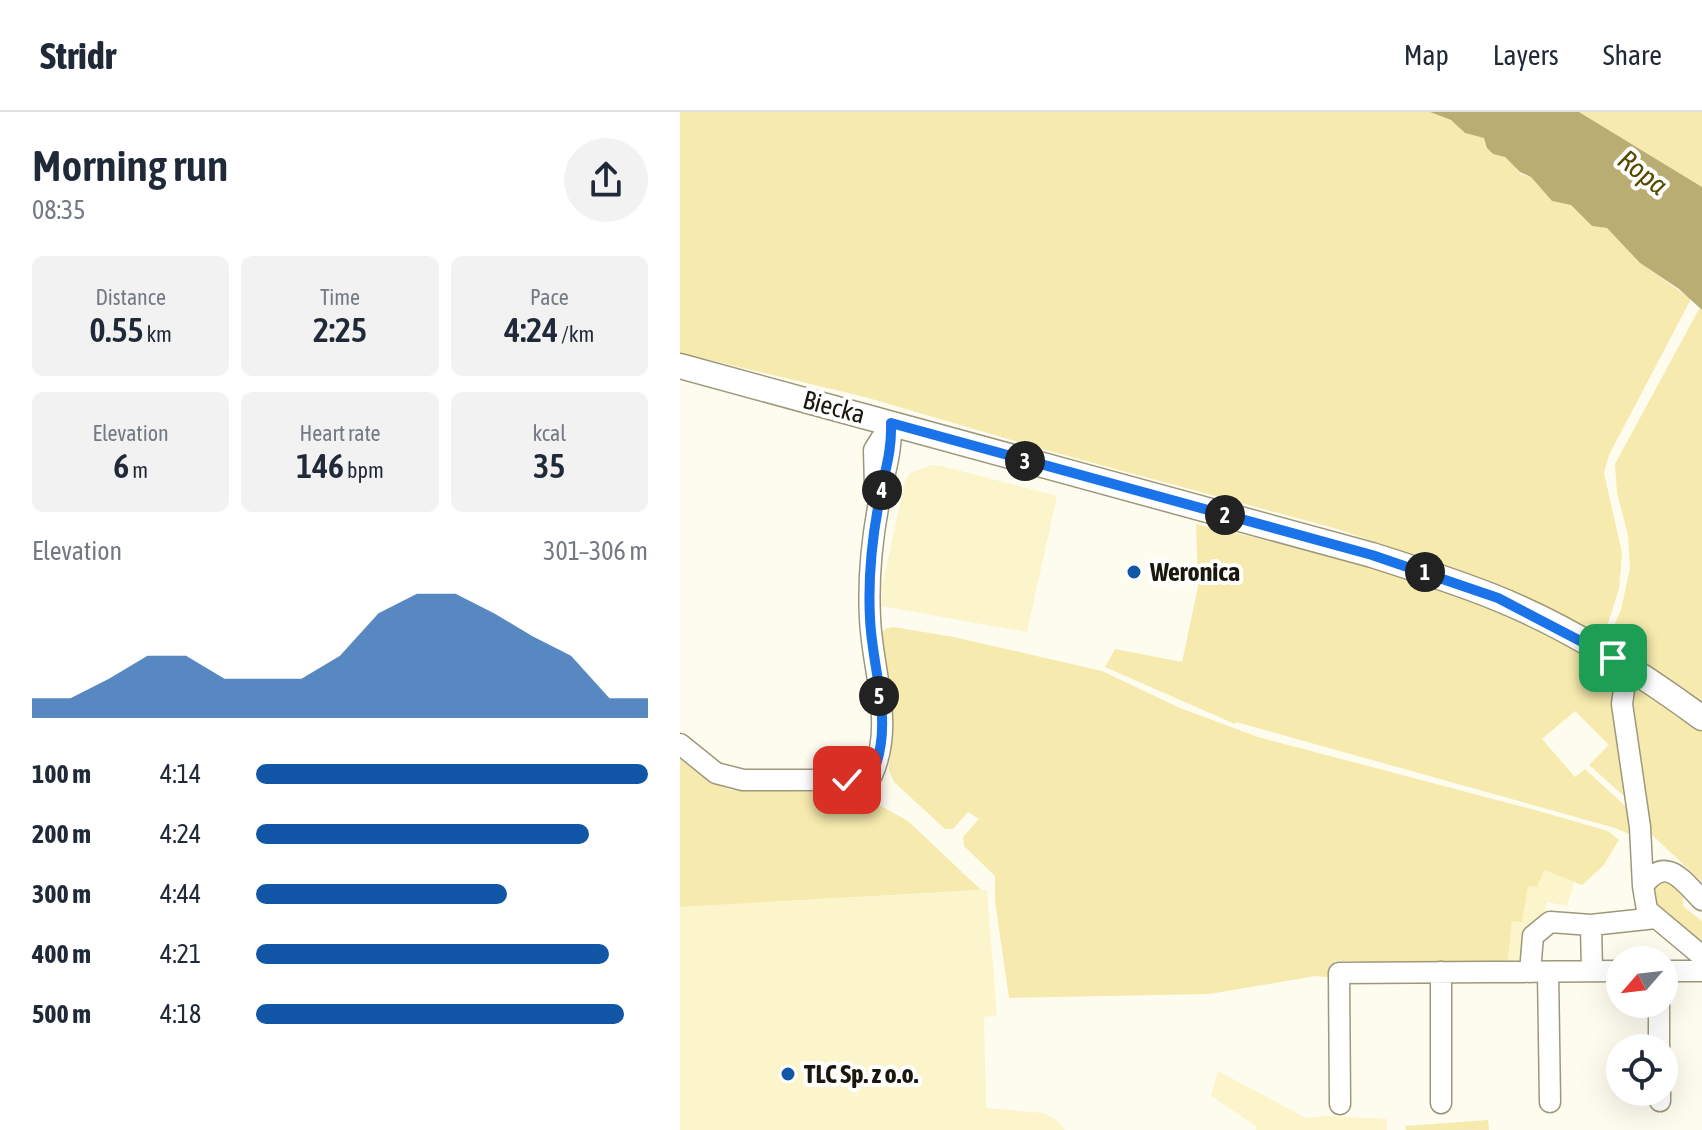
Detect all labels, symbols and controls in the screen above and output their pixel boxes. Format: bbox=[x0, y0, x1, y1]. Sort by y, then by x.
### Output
text: Stridr bbox=[40, 34, 116, 77]
text: Map bbox=[1404, 39, 1449, 71]
text: Layers bbox=[1493, 39, 1559, 71]
text: Share bbox=[1603, 39, 1662, 71]
button: share bbox=[564, 138, 648, 222]
text: Morning run bbox=[32, 140, 228, 190]
water label: Ropa bbox=[1612, 143, 1674, 201]
text: 08:35 bbox=[32, 195, 86, 225]
text: Distance bbox=[95, 284, 166, 310]
text: Time bbox=[320, 284, 360, 310]
text: Pace bbox=[530, 284, 569, 310]
text: 0.55 bbox=[89, 310, 143, 349]
text: 2:25 bbox=[313, 310, 367, 349]
text: 4:24 bbox=[504, 310, 558, 349]
text: km bbox=[143, 321, 172, 347]
text: /km bbox=[558, 321, 594, 347]
street label: Biecka bbox=[800, 384, 868, 430]
text: Elevation bbox=[93, 420, 169, 446]
text: Heart rate bbox=[299, 420, 381, 446]
text: kcal bbox=[533, 420, 566, 446]
pin: 3 bbox=[1005, 441, 1045, 481]
text: 6 bbox=[113, 446, 129, 485]
text: 146 bbox=[296, 446, 344, 485]
text: 35 bbox=[533, 446, 565, 485]
text: 3 bbox=[1020, 448, 1030, 474]
text: m bbox=[129, 457, 148, 483]
text: bpm bbox=[344, 457, 384, 483]
pin: 4 bbox=[862, 470, 902, 510]
text: 4 bbox=[877, 477, 887, 503]
pin: 2 bbox=[1205, 495, 1245, 535]
text: 2 bbox=[1220, 502, 1230, 528]
text: Elevation bbox=[32, 536, 122, 566]
text: 301–306 m bbox=[543, 536, 648, 566]
pin: 1 bbox=[1405, 552, 1445, 592]
place label: Weronica bbox=[1149, 557, 1240, 587]
text: 1 bbox=[1420, 559, 1430, 585]
marker: Weronica bbox=[1125, 563, 1143, 581]
pin bbox=[1579, 624, 1647, 692]
icon: arrive bbox=[1591, 636, 1635, 680]
pin: 5 bbox=[859, 676, 899, 716]
text: 5 bbox=[874, 683, 884, 709]
pin bbox=[813, 746, 881, 814]
icon: check bbox=[825, 758, 869, 802]
text: 100 m bbox=[32, 759, 91, 789]
text: 4:14 bbox=[160, 759, 201, 789]
text: 200 m bbox=[32, 819, 91, 849]
text: 4:24 bbox=[160, 819, 201, 849]
text: 300 m bbox=[32, 879, 91, 909]
text: 4:44 bbox=[160, 879, 201, 909]
text: 400 m bbox=[32, 939, 91, 969]
text: 4:21 bbox=[160, 939, 201, 969]
north arrow bbox=[1606, 946, 1678, 1018]
map controls bbox=[1606, 946, 1678, 1106]
text: 500 m bbox=[32, 999, 91, 1029]
text: 4:18 bbox=[160, 999, 201, 1029]
button: locate bbox=[1606, 1034, 1678, 1106]
place label: TLC Sp. z o.o. bbox=[804, 1059, 919, 1089]
marker: TLC Sp. z o.o. bbox=[779, 1065, 797, 1083]

